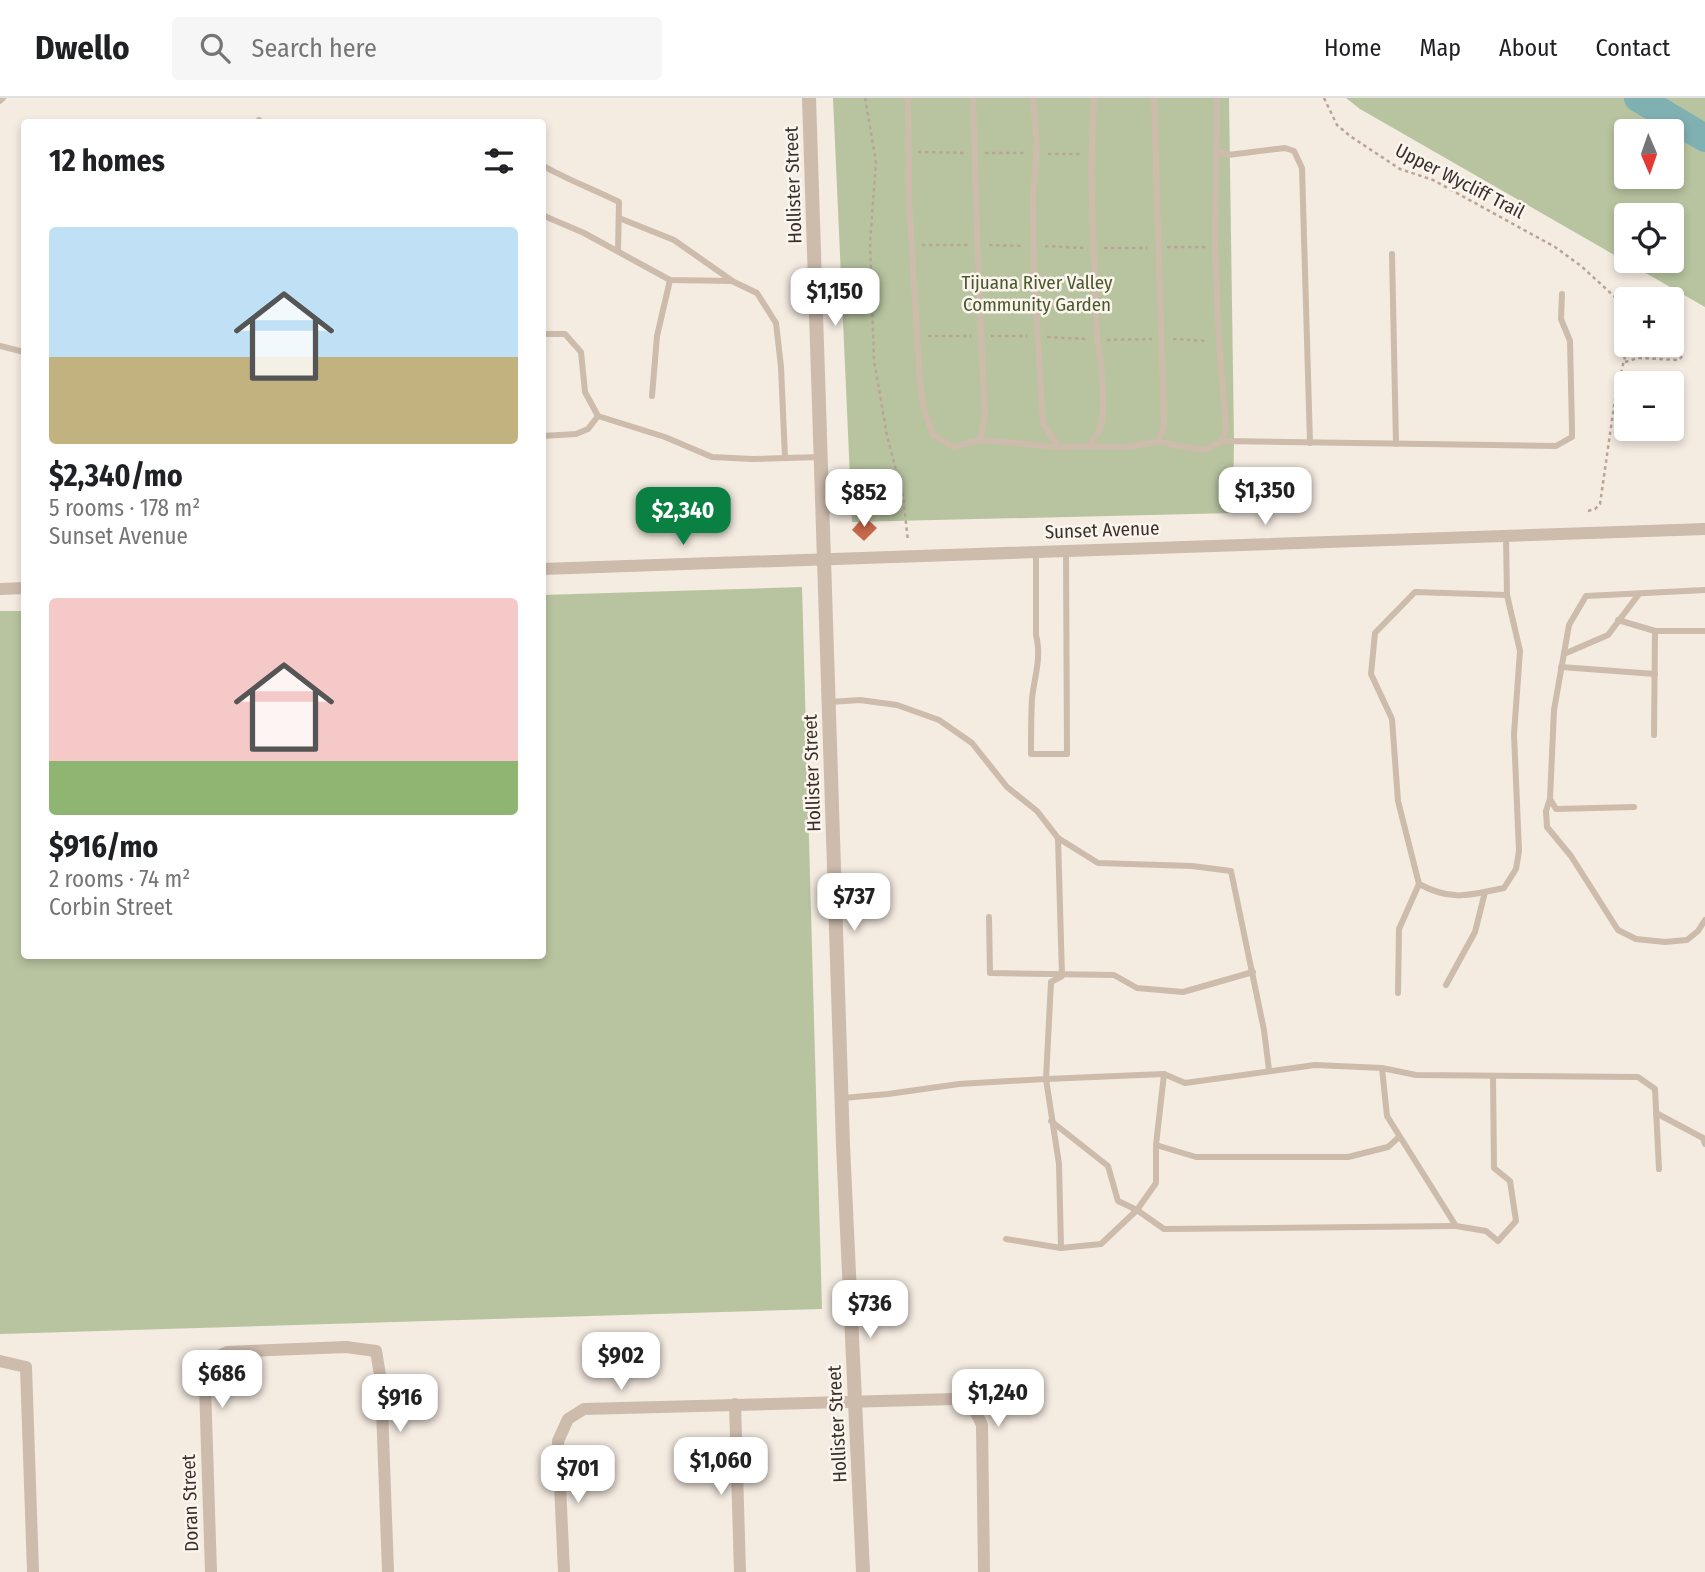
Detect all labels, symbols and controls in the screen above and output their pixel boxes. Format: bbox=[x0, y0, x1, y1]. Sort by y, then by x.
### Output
search box bbox=[172, 17, 662, 80]
text: Dwello bbox=[35, 28, 130, 68]
icon: search bbox=[196, 29, 234, 67]
text: Search here bbox=[252, 33, 377, 64]
text: Home bbox=[1324, 34, 1381, 62]
text: Map bbox=[1419, 34, 1461, 62]
text: About bbox=[1499, 34, 1557, 62]
text: Contact bbox=[1595, 34, 1670, 62]
north arrow bbox=[1614, 119, 1684, 189]
map controls bbox=[1614, 119, 1684, 441]
street label: Hollister Street bbox=[779, 125, 807, 244]
street label: Upper Wycliff Trail bbox=[1392, 139, 1528, 223]
icon: filters bbox=[480, 142, 518, 180]
text: 12 homes bbox=[49, 143, 165, 179]
button: locate bbox=[1614, 203, 1684, 273]
pin: $1,150 bbox=[778, 268, 892, 328]
park label: Tijuana River Valley Community Garden bbox=[961, 271, 1113, 316]
icon: home bbox=[221, 273, 347, 399]
text: $1,150 bbox=[807, 277, 863, 305]
button: + bbox=[1614, 287, 1684, 357]
button: − bbox=[1614, 371, 1684, 441]
text: $2,340/mo bbox=[49, 458, 183, 494]
pin: $1,350 bbox=[1208, 468, 1322, 527]
pin: $852 bbox=[823, 470, 905, 529]
text: $1,350 bbox=[1235, 476, 1295, 504]
text: $852 bbox=[841, 478, 887, 506]
pin: $2,340 bbox=[626, 488, 740, 547]
text: 5 rooms · 178 m² bbox=[49, 494, 200, 522]
text: $2,340 bbox=[652, 496, 714, 524]
street label: Sunset Avenue bbox=[1044, 517, 1160, 543]
text: Sunset Avenue bbox=[49, 522, 188, 550]
icon: home bbox=[221, 644, 347, 770]
street label: Hollister Street bbox=[798, 713, 826, 832]
text: $916/mo bbox=[49, 829, 158, 865]
text: 2 rooms · 74 m² bbox=[49, 865, 190, 893]
pin: $737 bbox=[813, 874, 895, 933]
text: $737 bbox=[833, 882, 875, 910]
text: Corbin Street bbox=[49, 893, 172, 921]
pin: $736 bbox=[829, 1280, 911, 1340]
text: $736 bbox=[848, 1289, 892, 1317]
pin: $902 bbox=[580, 1332, 662, 1392]
text: $902 bbox=[598, 1341, 644, 1369]
pin: $686 bbox=[181, 1350, 263, 1410]
text: $686 bbox=[198, 1359, 246, 1387]
street label: Hollister Street bbox=[822, 1364, 852, 1483]
pin: $1,240 bbox=[941, 1370, 1055, 1429]
pin: $916 bbox=[359, 1374, 441, 1434]
text: $1,240 bbox=[968, 1378, 1028, 1406]
text: $916 bbox=[378, 1383, 422, 1411]
pin: $1,060 bbox=[664, 1438, 778, 1497]
pin: $701 bbox=[537, 1446, 619, 1505]
text: $1,060 bbox=[690, 1446, 752, 1474]
street label: Doran Street bbox=[177, 1453, 203, 1552]
text: $701 bbox=[557, 1454, 599, 1482]

